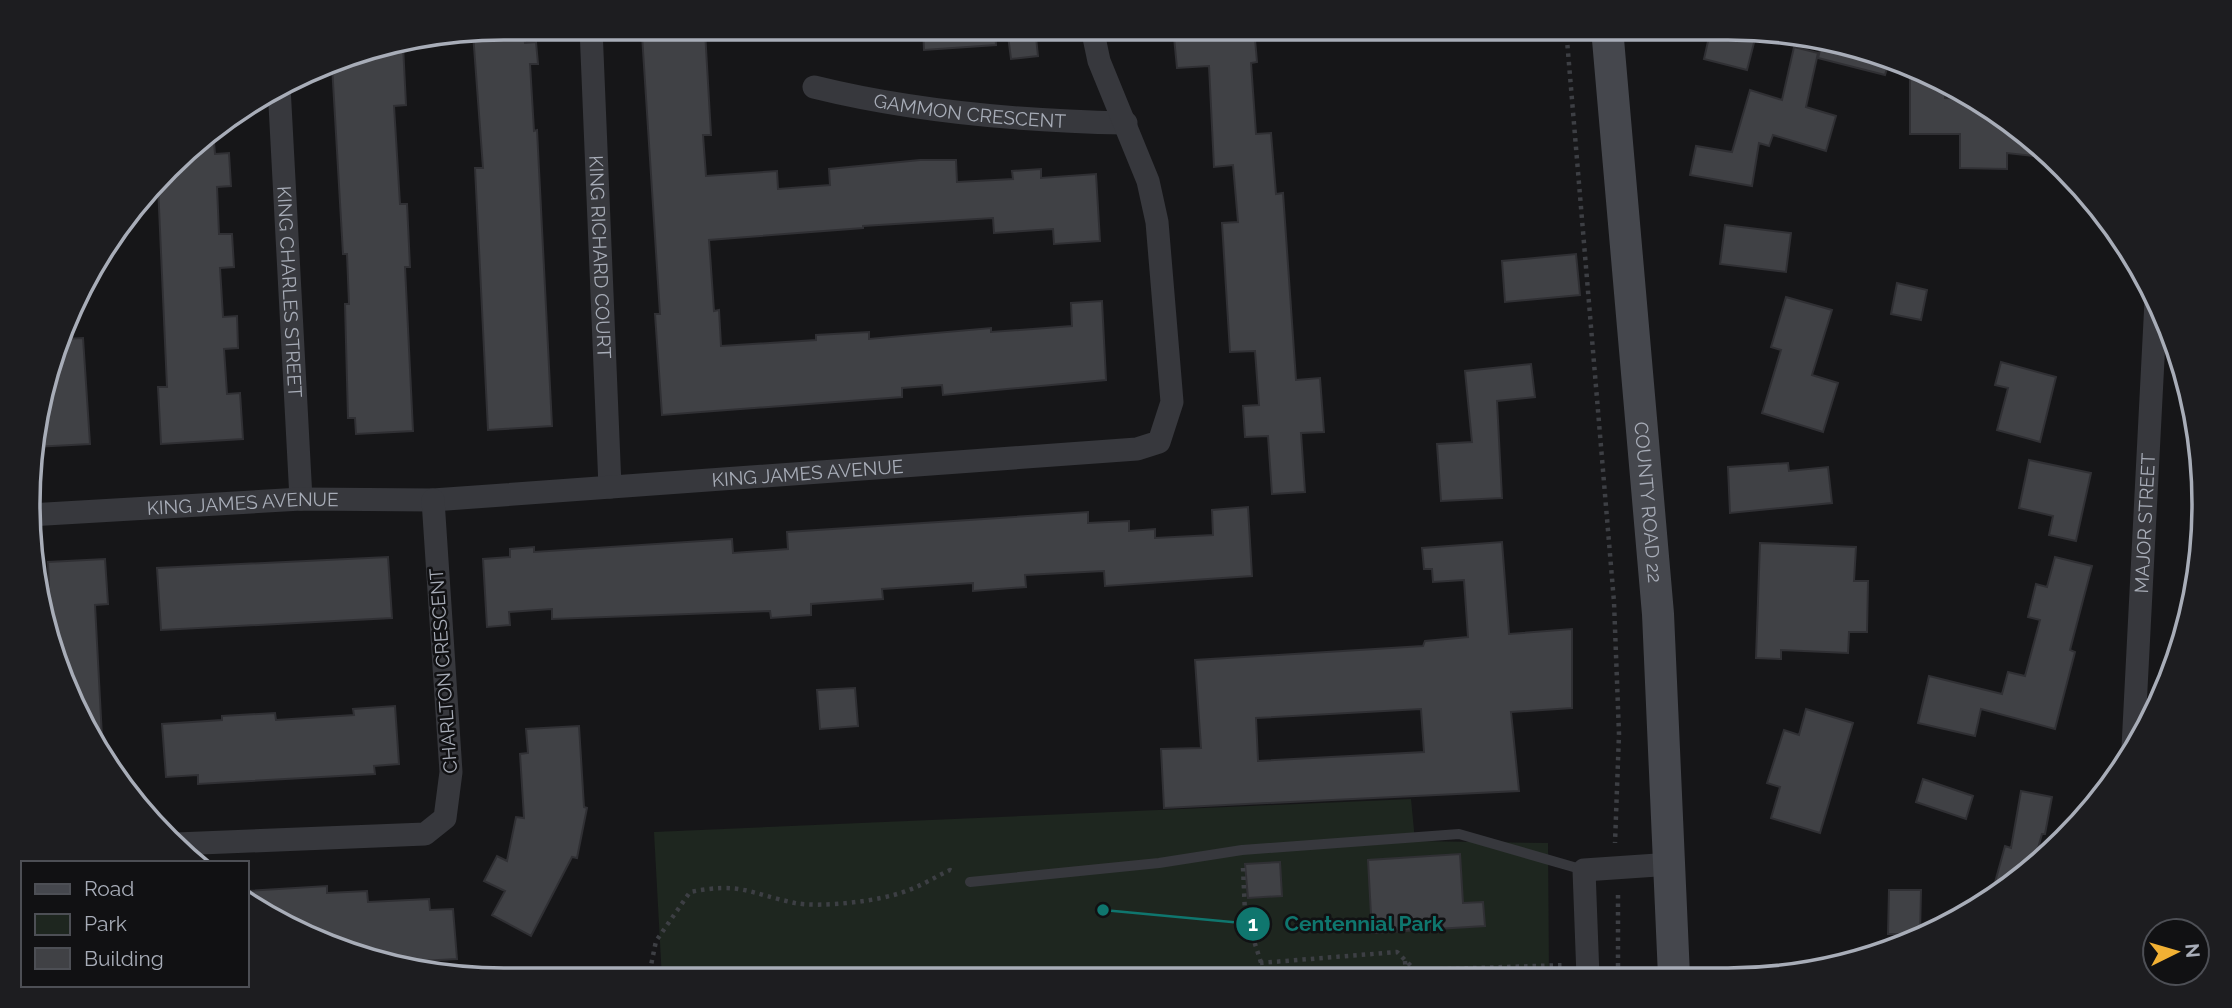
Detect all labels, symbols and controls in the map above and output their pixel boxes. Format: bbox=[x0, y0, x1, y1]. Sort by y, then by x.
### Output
street label: GAMMON CRESCENT bbox=[872, 89, 1067, 132]
street label: KING RICHARD COURT bbox=[585, 155, 616, 359]
street label: KING CHARLES STREET bbox=[273, 185, 307, 398]
street label: COUNTY ROAD 22 bbox=[1630, 421, 1666, 584]
street label: MAJOR STREET bbox=[2130, 452, 2159, 594]
street label: KING JAMES AVENUE bbox=[711, 455, 904, 491]
street label: KING JAMES AVENUE bbox=[146, 488, 339, 519]
street label: CHARLTON CRESCENT bbox=[425, 567, 461, 774]
legend bbox=[21, 861, 248, 987]
text: Road bbox=[84, 876, 134, 901]
callout: Centennial Park bbox=[1236, 903, 1458, 945]
text: Park bbox=[84, 911, 127, 936]
text: 1 bbox=[1248, 911, 1258, 936]
text: Centennial Park bbox=[1285, 911, 1444, 936]
north arrow bbox=[2141, 917, 2211, 987]
text: N bbox=[2181, 942, 2205, 959]
text: Building bbox=[84, 946, 164, 971]

